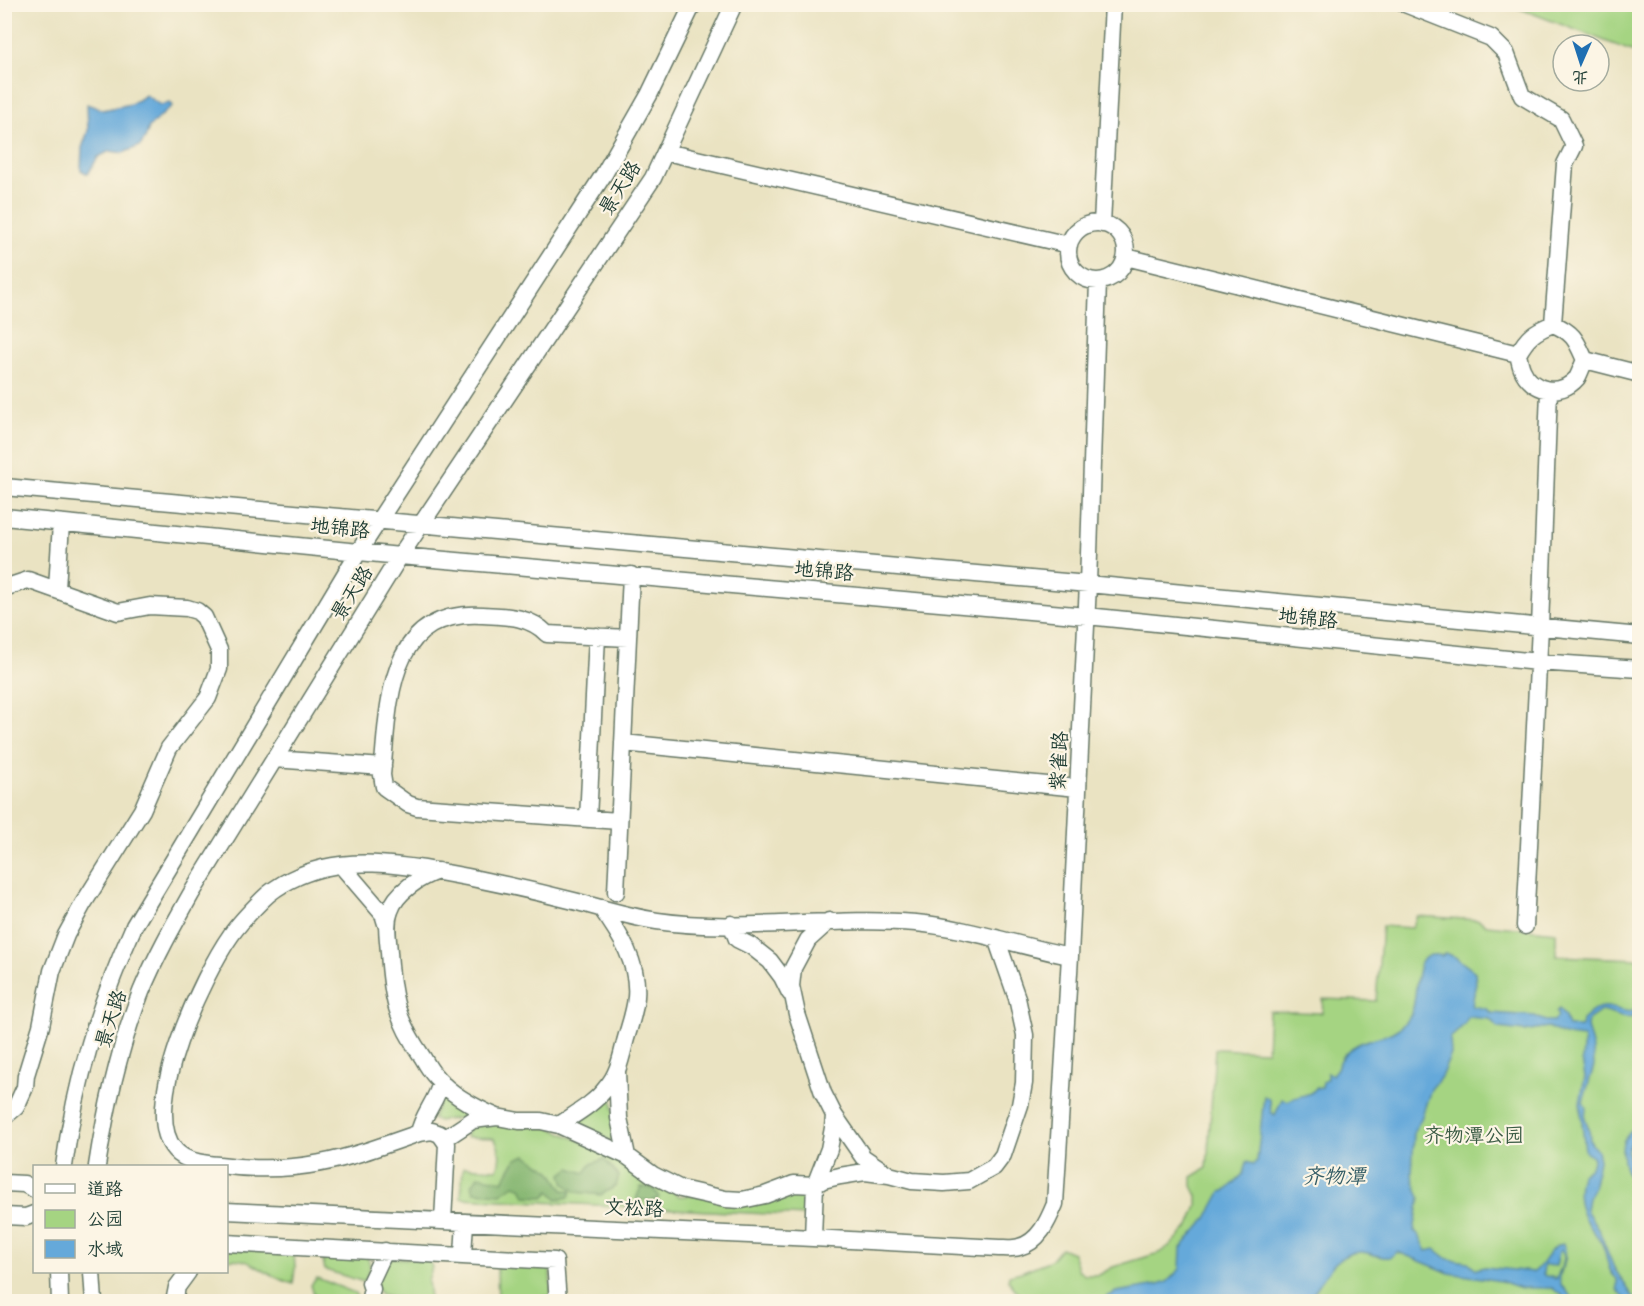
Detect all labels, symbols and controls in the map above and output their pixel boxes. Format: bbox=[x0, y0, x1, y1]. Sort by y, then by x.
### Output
north arrow bbox=[1551, 33, 1611, 93]
text: 北 bbox=[1572, 67, 1589, 87]
street label: 景天路 bbox=[594, 155, 647, 220]
street label: 地锦路 bbox=[309, 512, 372, 544]
street label: 地锦路 bbox=[793, 556, 856, 586]
street label: 景天路 bbox=[326, 560, 379, 625]
street label: 地锦路 bbox=[1277, 602, 1340, 634]
street label: 紫雀路 bbox=[1045, 729, 1073, 792]
street label: 景天路 bbox=[90, 986, 132, 1051]
park label: 齐物潭公园 bbox=[1424, 1123, 1524, 1148]
water label: 齐物潭 bbox=[1303, 1163, 1367, 1190]
legend bbox=[33, 1165, 228, 1273]
text: 道路 bbox=[87, 1178, 123, 1201]
street label: 文松路 bbox=[603, 1194, 666, 1222]
text: 公园 bbox=[87, 1208, 123, 1231]
text: 水域 bbox=[87, 1238, 123, 1261]

